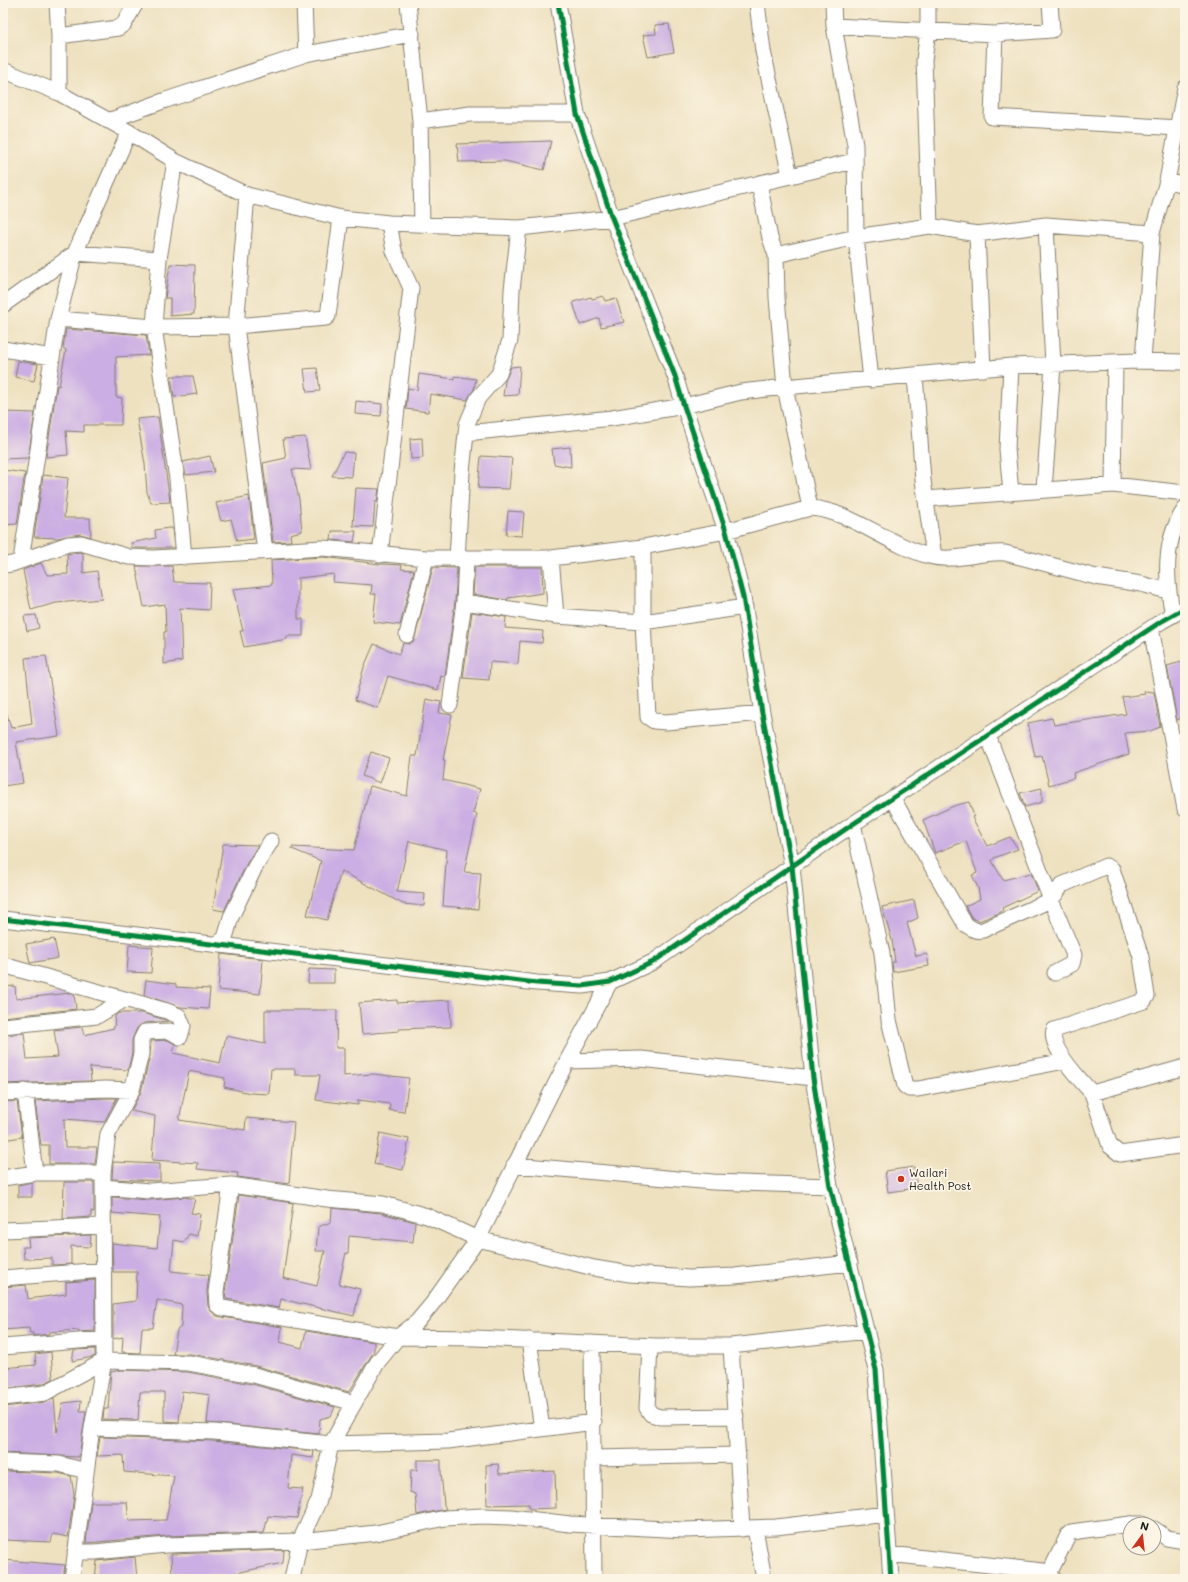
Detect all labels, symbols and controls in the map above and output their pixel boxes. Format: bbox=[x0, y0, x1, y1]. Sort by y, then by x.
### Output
place label: Wailari Health Post bbox=[909, 1165, 971, 1193]
marker: Wailari Health Post bbox=[896, 1174, 906, 1184]
north arrow bbox=[1122, 1516, 1162, 1556]
text: N bbox=[1139, 1518, 1151, 1534]

